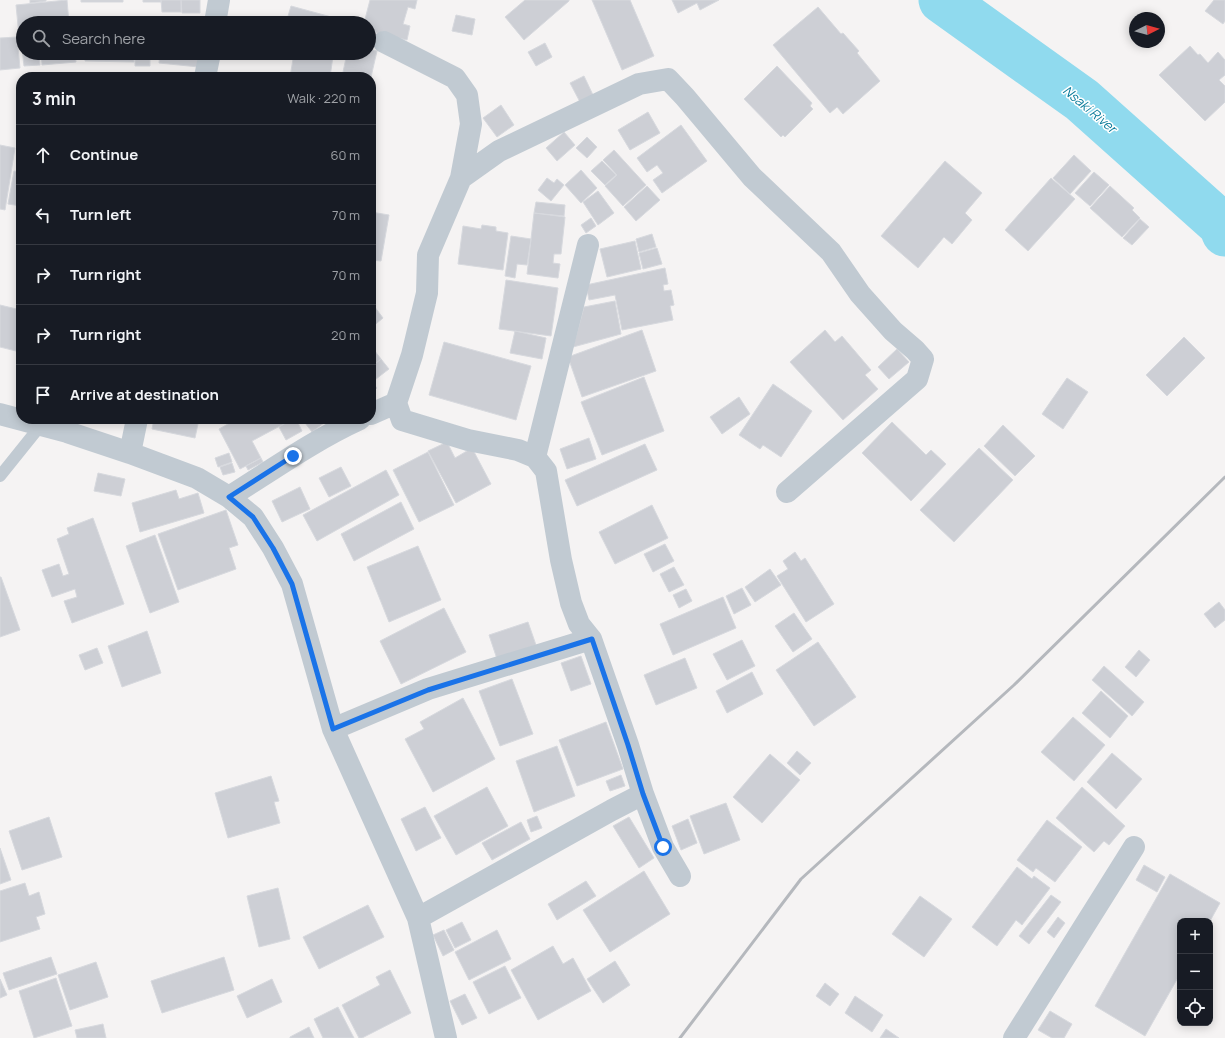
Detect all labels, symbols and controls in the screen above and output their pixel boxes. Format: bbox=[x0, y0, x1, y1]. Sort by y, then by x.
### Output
north arrow bbox=[1129, 12, 1165, 48]
search box bbox=[16, 16, 376, 60]
icon: search bbox=[30, 27, 52, 49]
text: Search here bbox=[62, 28, 145, 49]
water label: Nsaki River bbox=[1059, 81, 1122, 138]
text: 3 min bbox=[32, 87, 76, 110]
text: Walk · 220 m bbox=[287, 89, 360, 107]
icon: ahead bbox=[32, 144, 54, 166]
text: Continue bbox=[70, 144, 138, 165]
text: 60 m bbox=[330, 146, 360, 164]
icon: left bbox=[32, 204, 54, 226]
text: Turn left bbox=[70, 204, 132, 225]
text: 70 m bbox=[332, 206, 360, 224]
icon: right bbox=[32, 264, 54, 286]
text: Turn right bbox=[70, 264, 141, 285]
text: 70 m bbox=[332, 266, 360, 284]
icon: right bbox=[32, 324, 54, 346]
text: Turn right bbox=[70, 324, 141, 345]
text: 20 m bbox=[331, 326, 360, 344]
icon: arrive bbox=[32, 384, 54, 406]
text: Arrive at destination bbox=[70, 384, 219, 405]
route end bbox=[284, 447, 302, 465]
route start bbox=[654, 838, 672, 856]
map controls bbox=[1177, 918, 1213, 1026]
button: + bbox=[1177, 918, 1213, 954]
button: − bbox=[1177, 954, 1213, 990]
button: locate bbox=[1177, 990, 1213, 1026]

